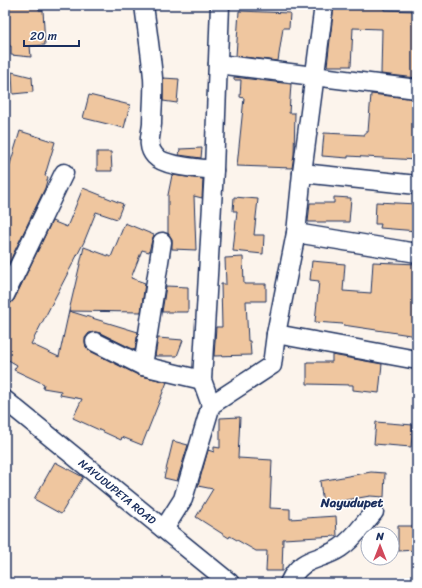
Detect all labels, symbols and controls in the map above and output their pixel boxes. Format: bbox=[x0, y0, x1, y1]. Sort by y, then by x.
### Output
scale bar bbox=[24, 22, 79, 48]
text: 20 m bbox=[30, 25, 57, 47]
street label: NAYUDUPETA ROAD bbox=[74, 454, 161, 529]
district label: Nayudupet bbox=[320, 491, 383, 514]
north arrow bbox=[360, 526, 400, 566]
text: N bbox=[375, 527, 384, 546]

